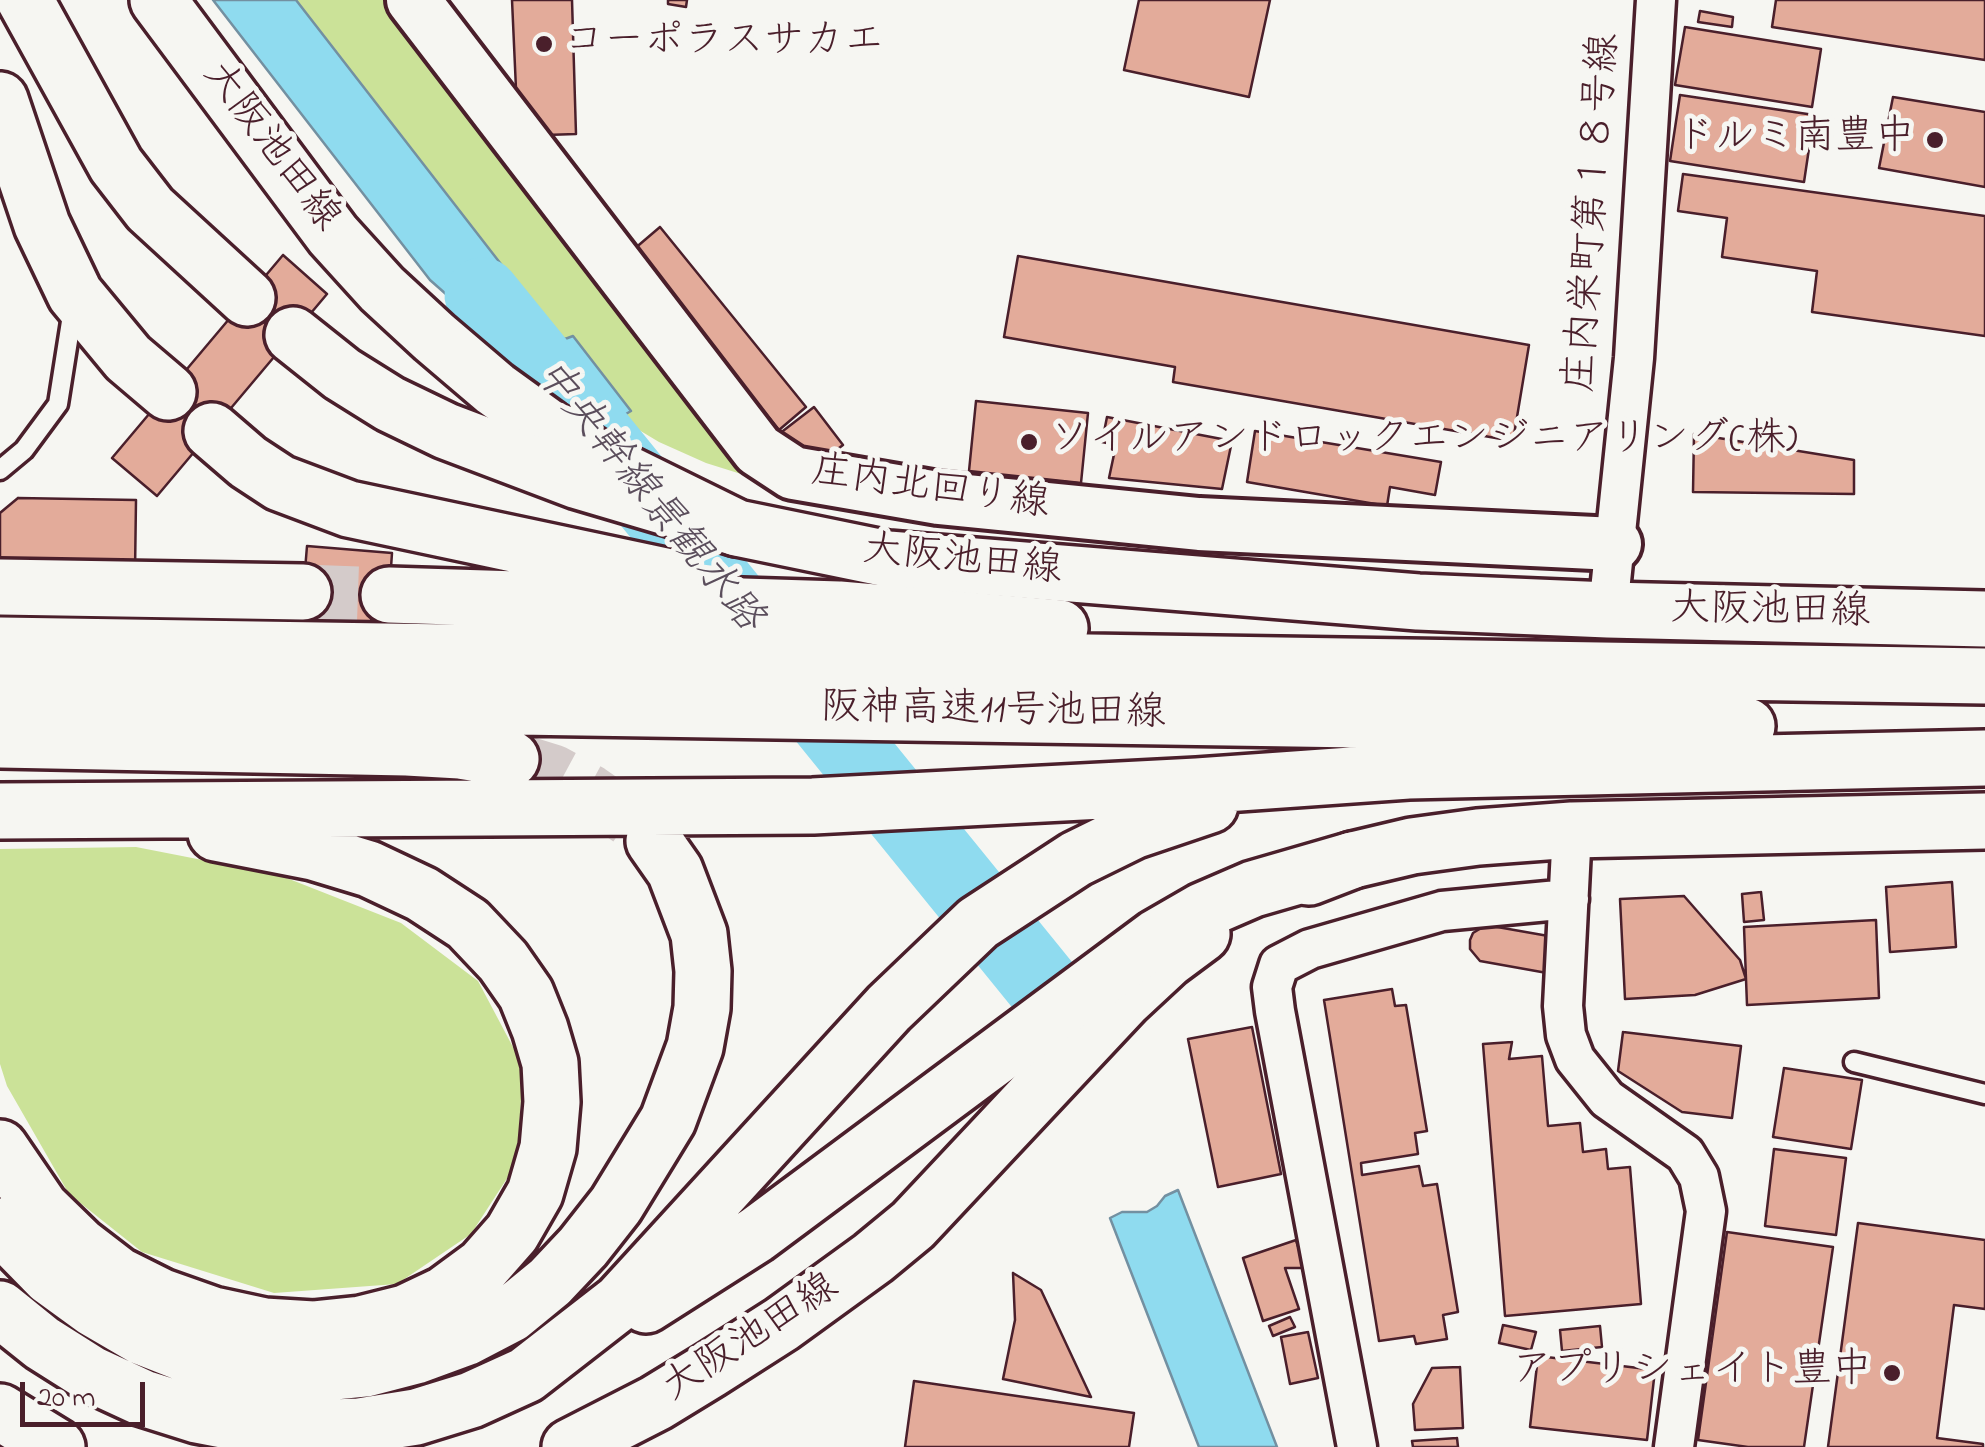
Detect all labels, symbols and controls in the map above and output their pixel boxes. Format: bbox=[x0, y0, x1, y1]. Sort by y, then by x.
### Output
place label: コーポラスサカエ bbox=[564, 20, 884, 68]
street label: 庄内栄町第１８号線 bbox=[1560, 32, 1632, 394]
marker: コーポラスサカエ bbox=[533, 33, 555, 55]
street label: 大阪池田線 bbox=[190, 54, 348, 242]
place label: ドルミ南豊中 bbox=[1675, 116, 1915, 164]
marker: ドルミ南豊中 bbox=[1924, 129, 1946, 151]
water label: 中央幹線景観水路 bbox=[521, 352, 771, 644]
place label: ソイルアンドロックエンジニアリング(株) bbox=[1049, 418, 1798, 466]
marker: ソイルアンドロックエンジニアリング(株) bbox=[1018, 431, 1040, 453]
street label: 庄内北回り線 bbox=[808, 451, 1052, 531]
street label: 大阪池田線 bbox=[860, 529, 1064, 597]
street label: 大阪池田線 bbox=[1670, 588, 1870, 640]
street label: 阪神高速11号池田線 bbox=[820, 687, 1166, 741]
street label: 大阪池田線 bbox=[655, 1265, 849, 1415]
place label: アプリシェイト豊中 bbox=[1512, 1349, 1872, 1397]
scale bar bbox=[25, 1362, 150, 1424]
marker: アプリシェイト豊中 bbox=[1881, 1362, 1903, 1384]
text: 20 m bbox=[37, 1377, 96, 1421]

